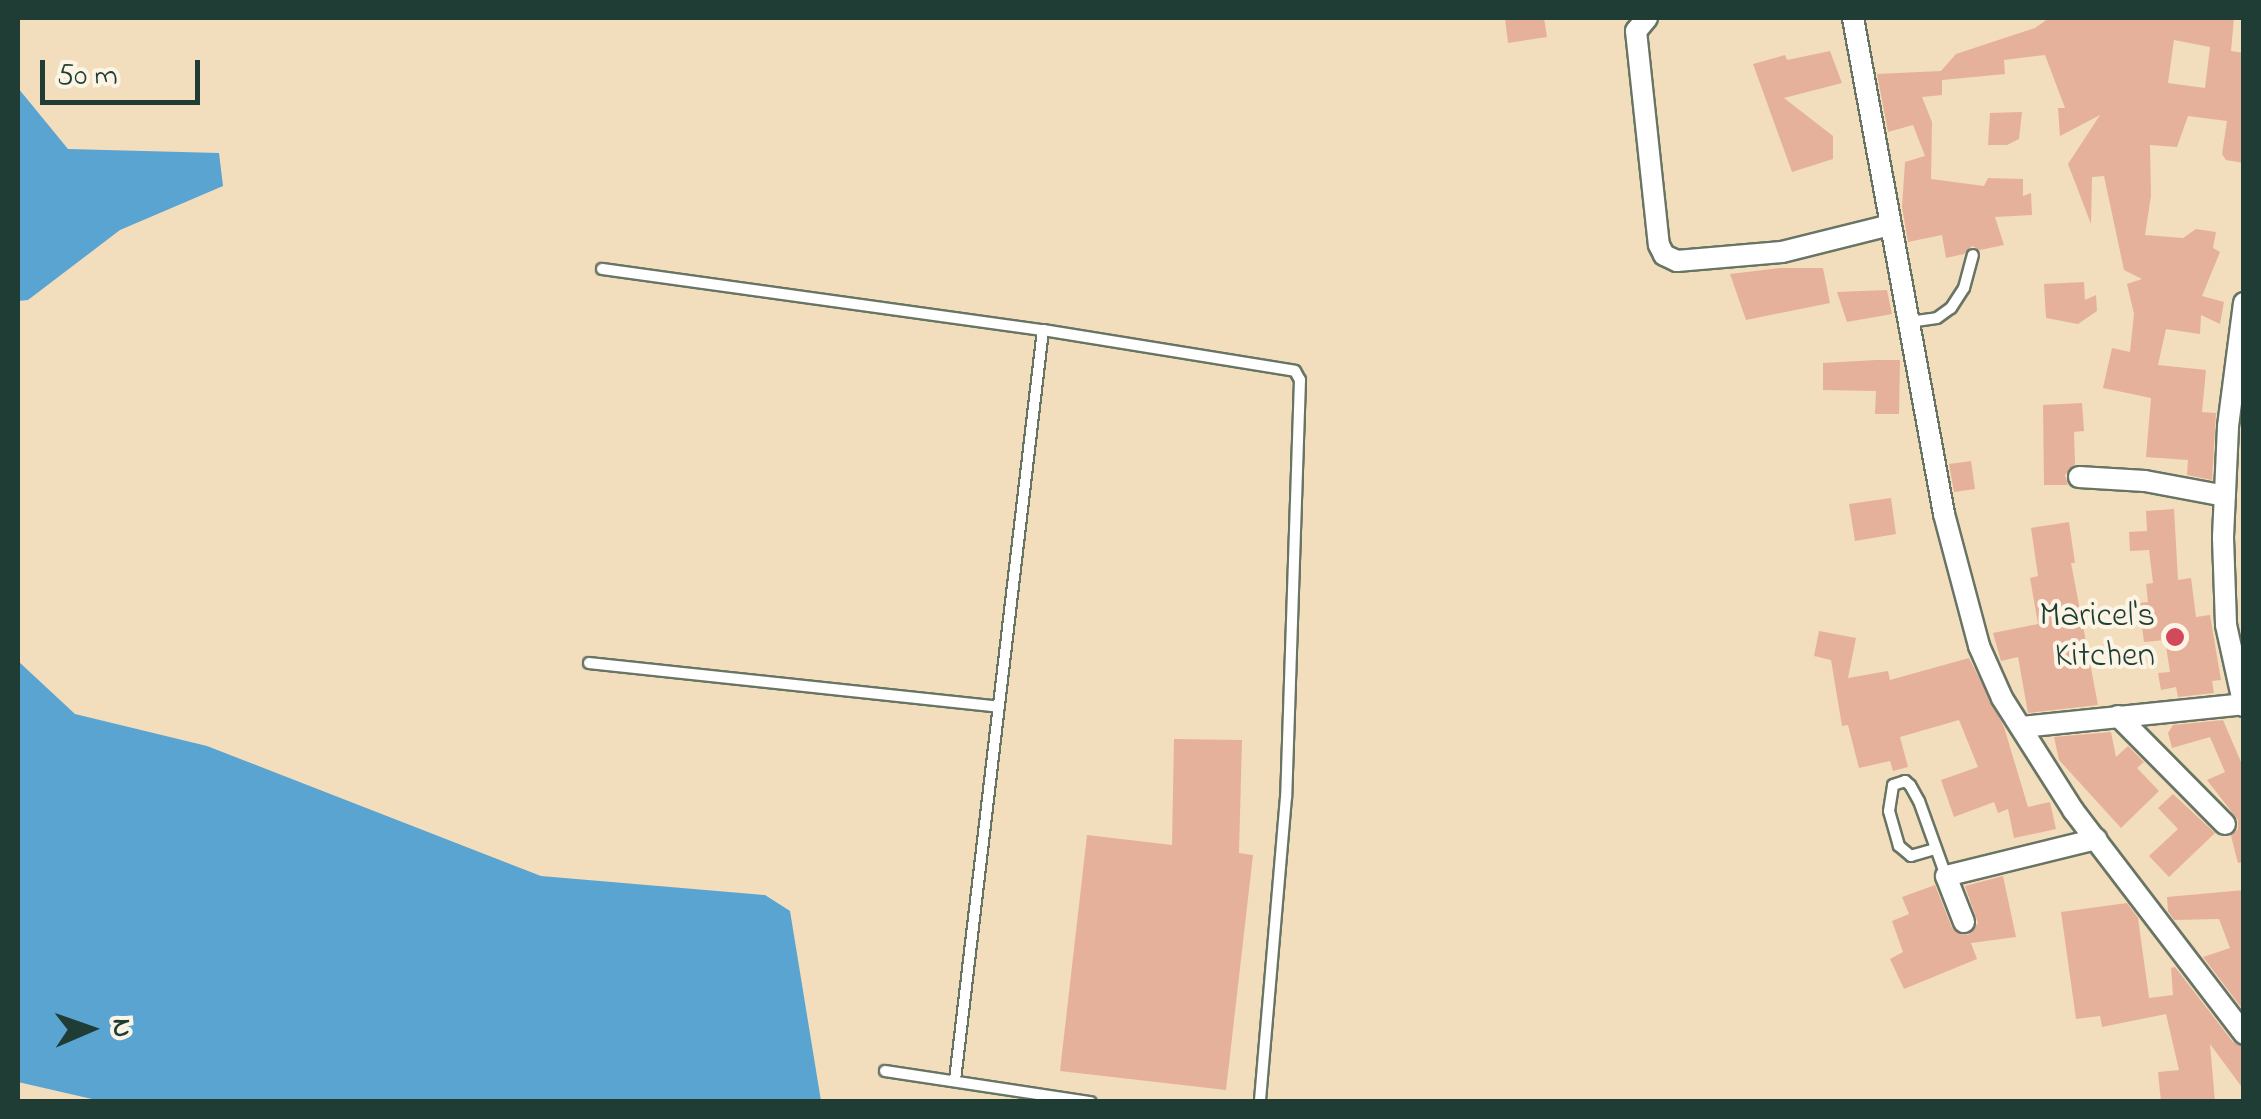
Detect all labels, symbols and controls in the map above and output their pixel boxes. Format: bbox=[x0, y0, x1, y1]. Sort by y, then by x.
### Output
scale bar bbox=[45, 40, 205, 102]
text: 50 m bbox=[57, 55, 118, 99]
place label: Maricel's Kitchen bbox=[2039, 596, 2155, 678]
marker: Maricel's Kitchen bbox=[2164, 626, 2186, 648]
north arrow bbox=[40, 979, 140, 1079]
text: N bbox=[100, 1018, 141, 1038]

